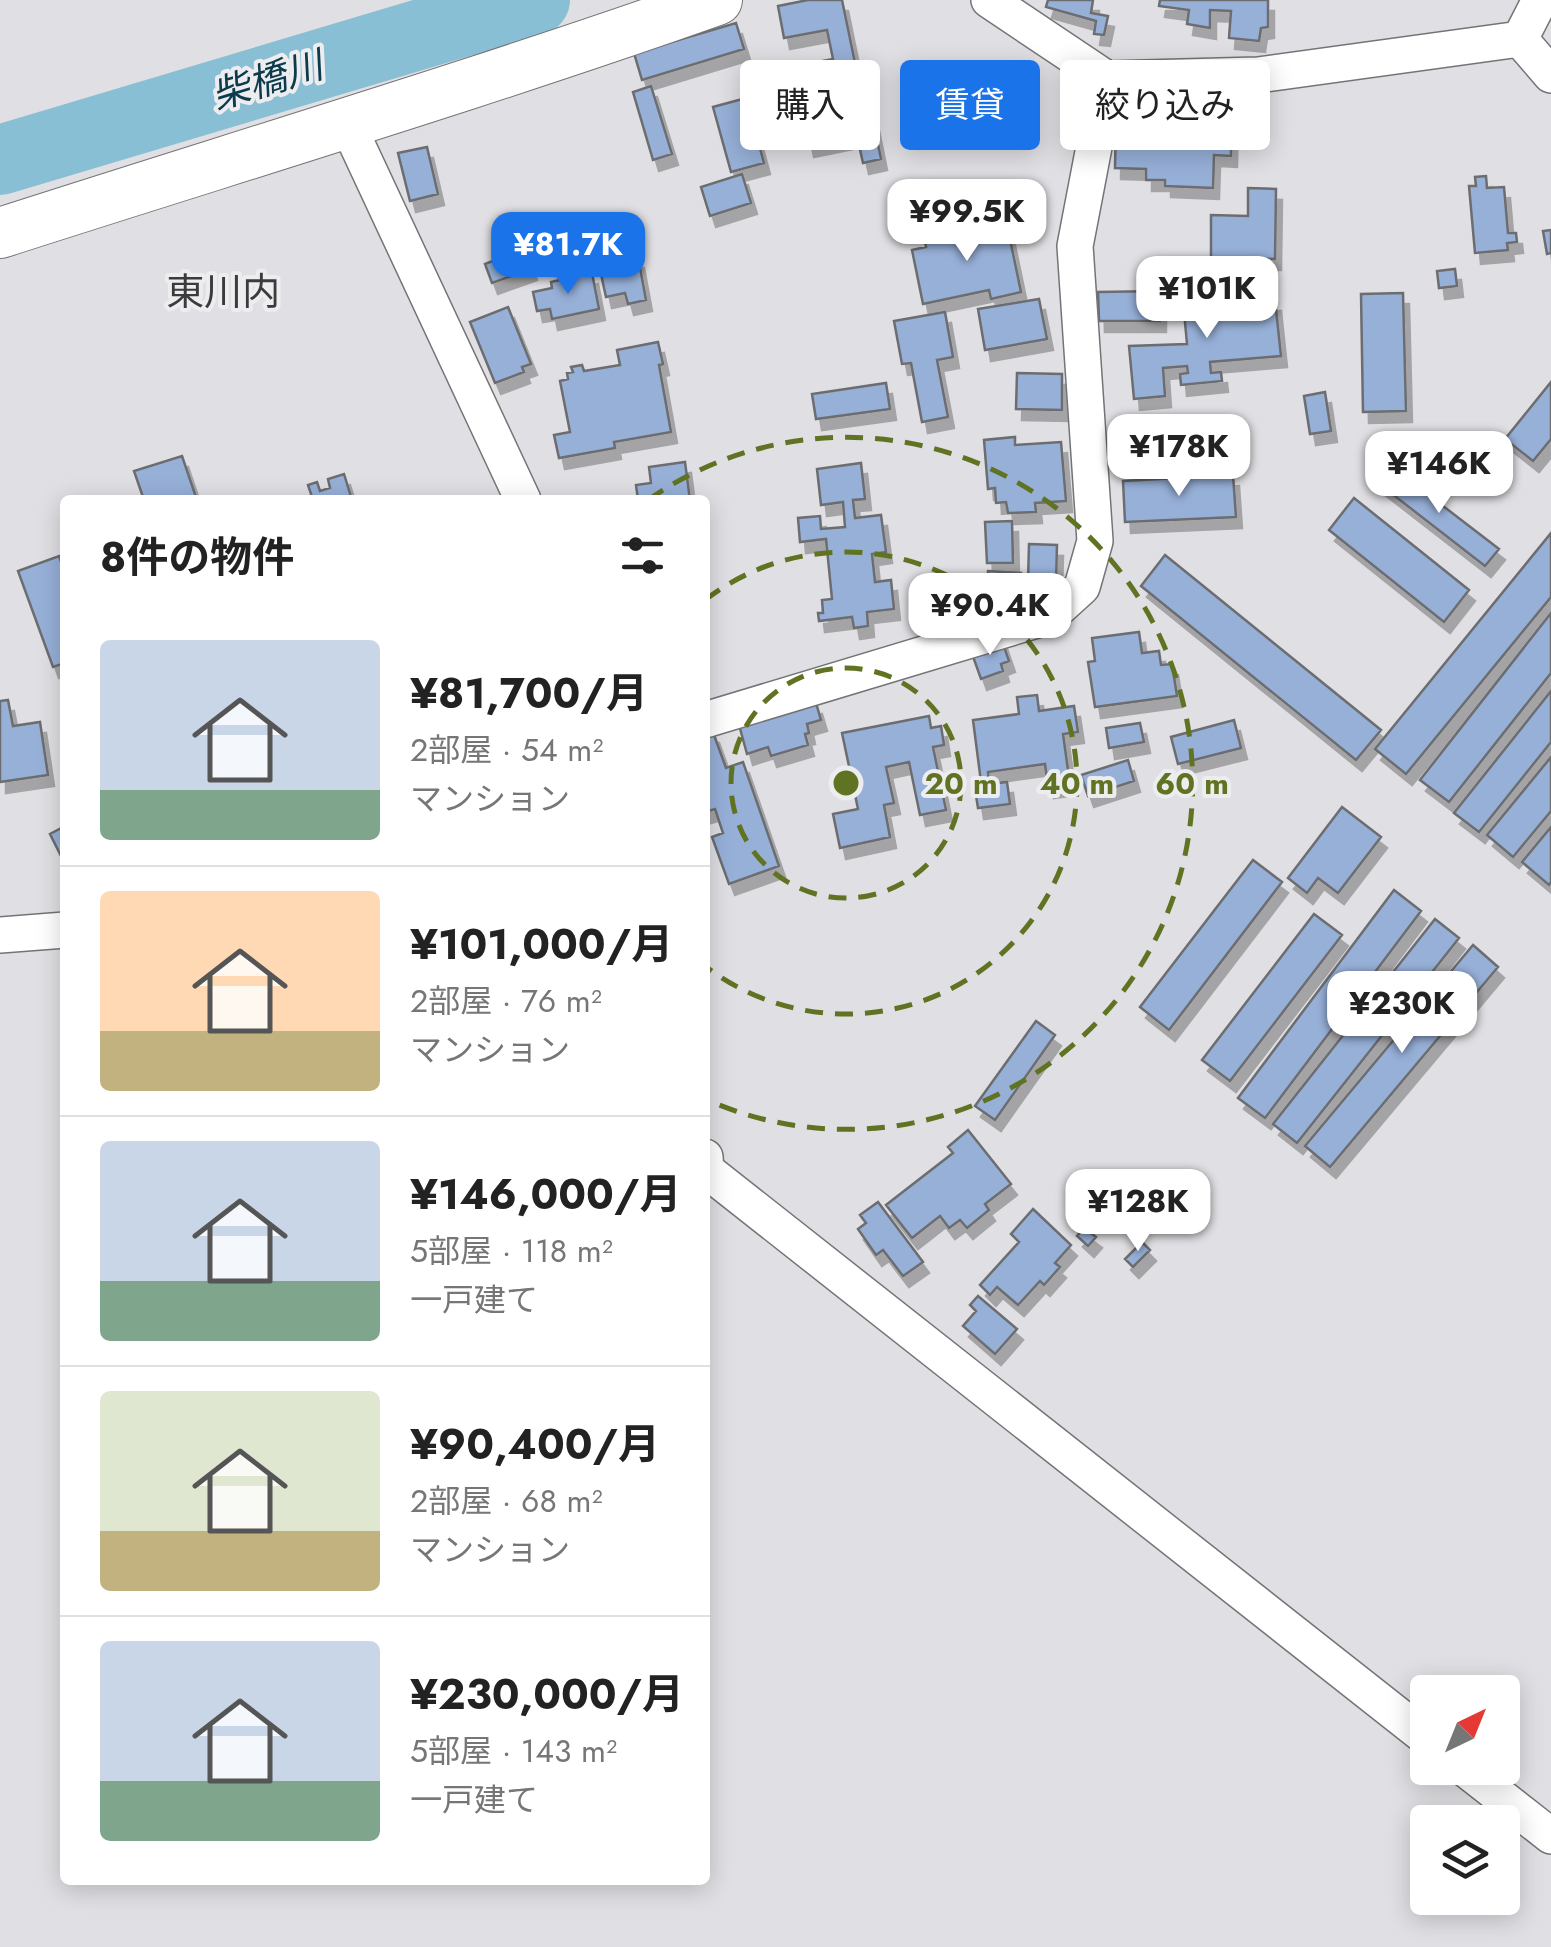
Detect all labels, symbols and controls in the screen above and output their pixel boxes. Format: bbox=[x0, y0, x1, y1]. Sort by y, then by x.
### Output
water label: 柴橋川 bbox=[204, 36, 333, 123]
chip: 購入 bbox=[740, 60, 880, 150]
chip: 賃貸 bbox=[900, 60, 1040, 150]
chip: 絞り込み bbox=[1060, 60, 1270, 150]
pin: ¥99.5K bbox=[886, 179, 1048, 264]
text: ¥99.5K bbox=[909, 188, 1025, 234]
pin: ¥81.7K bbox=[487, 212, 649, 297]
text: ¥81.7K bbox=[513, 221, 623, 267]
pin: ¥101K bbox=[1137, 256, 1277, 341]
district label: 東川内 bbox=[166, 264, 280, 319]
text: ¥101K bbox=[1158, 265, 1256, 311]
pin: ¥178K bbox=[1109, 414, 1249, 499]
text: ¥178K bbox=[1129, 423, 1229, 469]
pin: ¥146K bbox=[1369, 431, 1509, 516]
text: ¥146K bbox=[1387, 440, 1491, 486]
text: 8件の物件 bbox=[100, 527, 294, 588]
icon: filters bbox=[615, 528, 670, 583]
pin: ¥90.4K bbox=[909, 573, 1071, 658]
text: ¥90.4K bbox=[930, 582, 1050, 628]
text: ¥81,700/月 bbox=[410, 663, 648, 724]
icon: home bbox=[180, 680, 300, 800]
text: 2部屋 · 54 m² bbox=[410, 727, 603, 773]
text: 20 m bbox=[924, 762, 998, 805]
text: 40 m bbox=[1040, 762, 1114, 805]
text: 60 m bbox=[1155, 762, 1229, 805]
centre of rings bbox=[828, 765, 864, 801]
text: マンション bbox=[410, 776, 570, 822]
text: ¥101,000/月 bbox=[410, 914, 673, 975]
icon: home bbox=[180, 931, 300, 1051]
pin: ¥230K bbox=[1332, 971, 1472, 1056]
text: 2部屋 · 76 m² bbox=[410, 978, 602, 1024]
text: ¥230K bbox=[1349, 980, 1455, 1026]
text: マンション bbox=[410, 1027, 570, 1073]
text: ¥146,000/月 bbox=[410, 1164, 681, 1225]
pin: ¥128K bbox=[1068, 1169, 1208, 1254]
text: ¥128K bbox=[1087, 1178, 1189, 1224]
icon: home bbox=[180, 1181, 300, 1301]
text: 5部屋 · 118 m² bbox=[410, 1228, 613, 1274]
text: 一戸建て bbox=[410, 1277, 538, 1323]
text: ¥90,400/月 bbox=[410, 1414, 660, 1475]
icon: home bbox=[180, 1431, 300, 1551]
text: 2部屋 · 68 m² bbox=[410, 1478, 603, 1524]
text: マンション bbox=[410, 1527, 570, 1573]
text: ¥230,000/月 bbox=[410, 1664, 684, 1725]
north arrow bbox=[1410, 1675, 1520, 1785]
map controls bbox=[1410, 1675, 1520, 1915]
icon: home bbox=[180, 1681, 300, 1801]
text: 5部屋 · 143 m² bbox=[410, 1728, 617, 1774]
text: 一戸建て bbox=[410, 1777, 538, 1823]
button: layers bbox=[1410, 1805, 1520, 1915]

